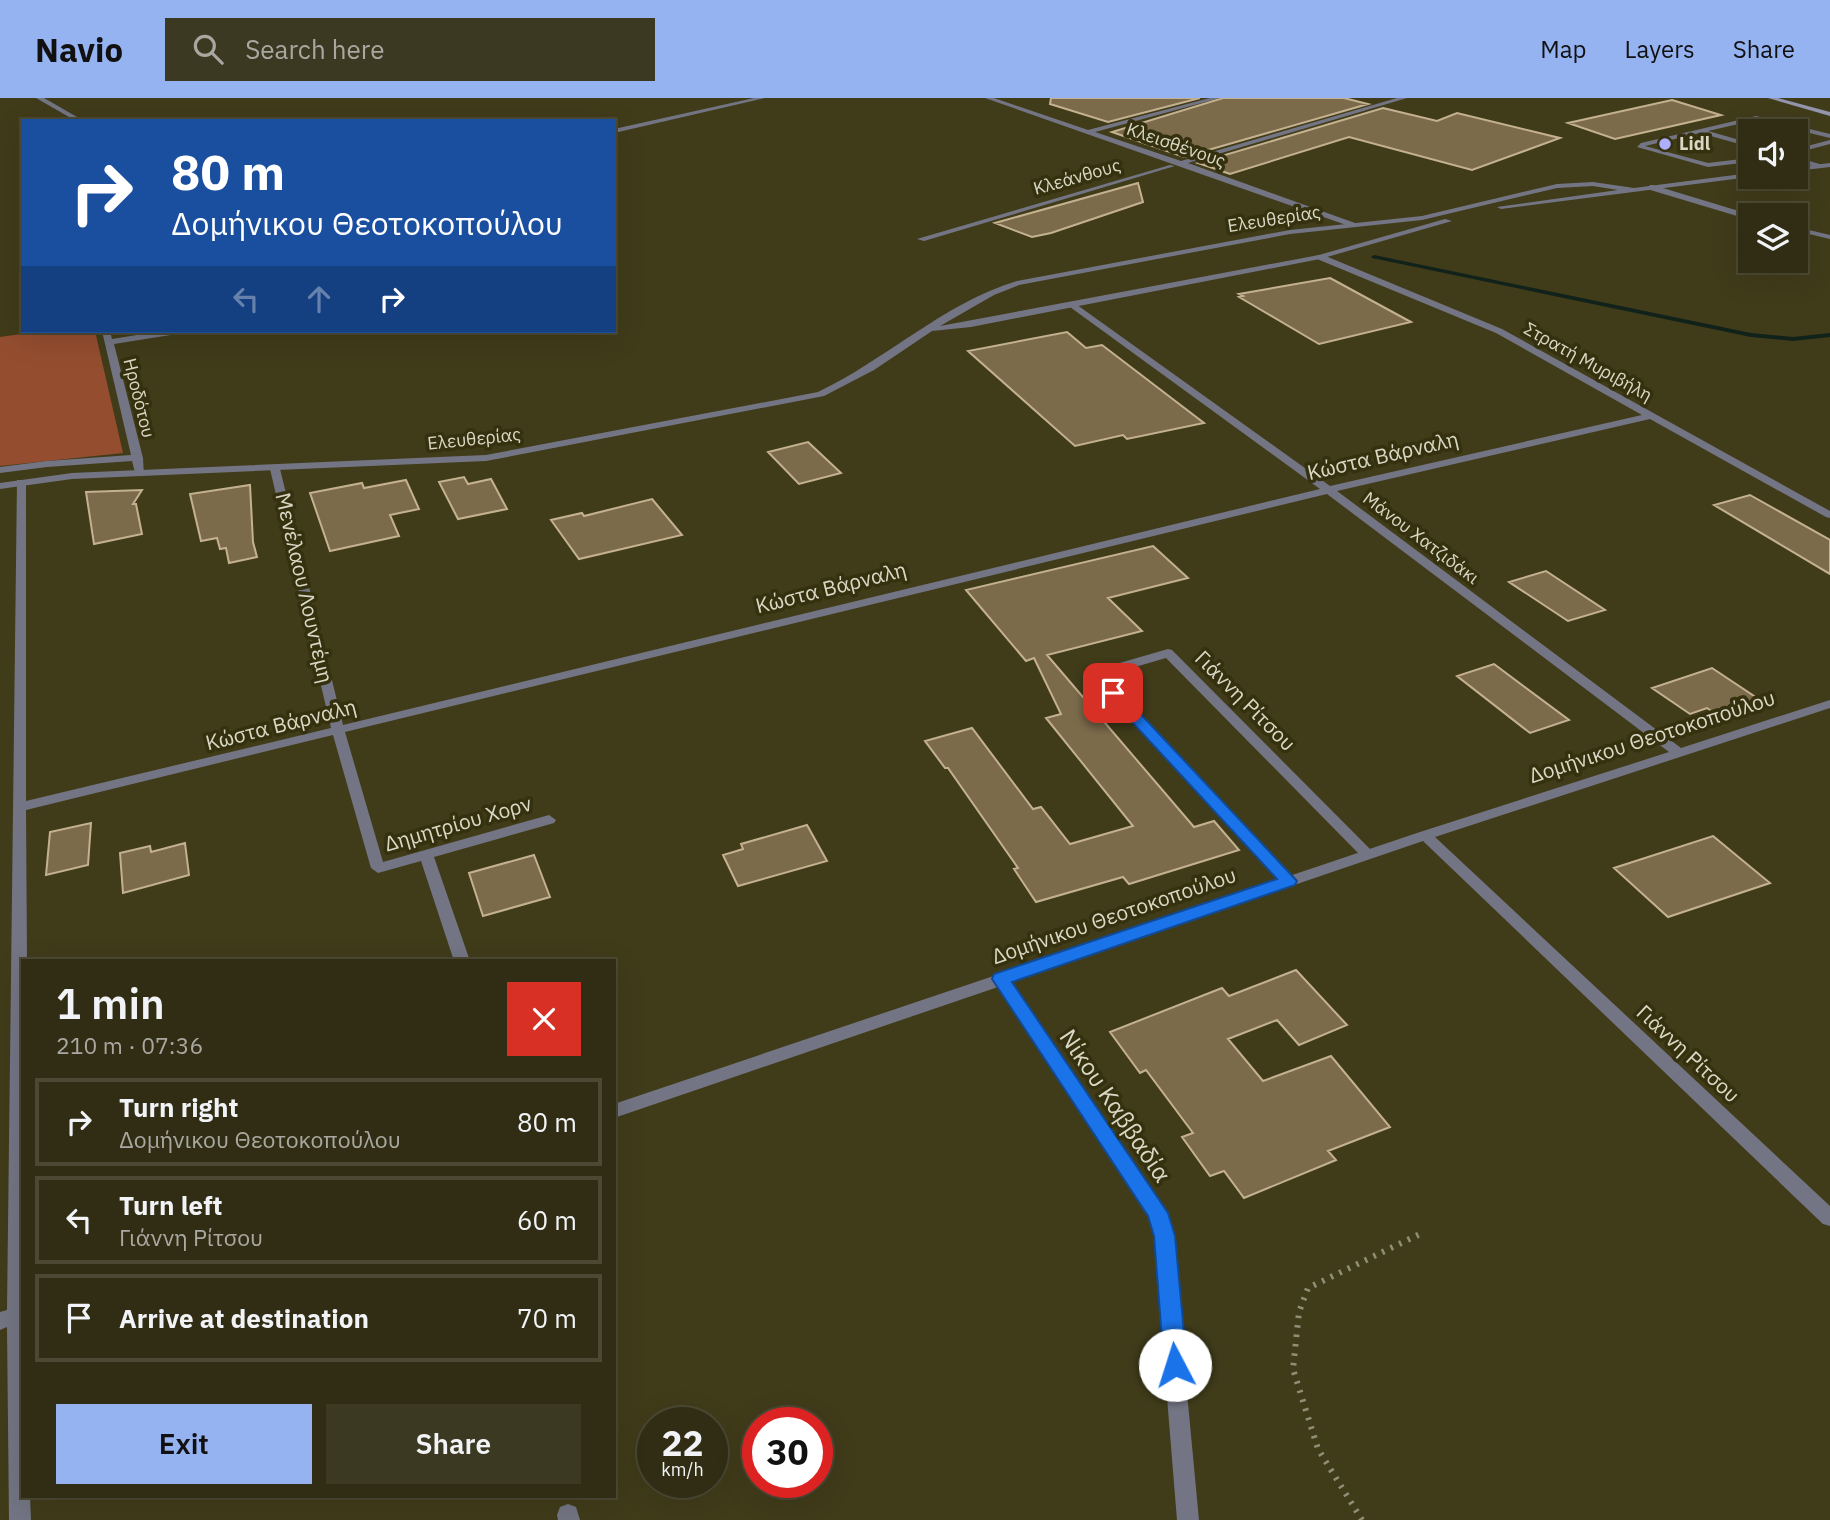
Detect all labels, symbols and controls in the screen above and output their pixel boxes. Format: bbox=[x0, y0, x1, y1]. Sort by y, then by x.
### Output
search box bbox=[165, 18, 655, 81]
text: Navio bbox=[35, 28, 123, 71]
icon: search bbox=[189, 30, 227, 68]
text: Search here bbox=[245, 32, 385, 66]
text: Map bbox=[1540, 33, 1587, 65]
text: Layers bbox=[1625, 33, 1695, 65]
text: Share bbox=[1733, 33, 1795, 65]
street label: Κλεισθένους bbox=[1124, 117, 1229, 172]
map controls bbox=[1738, 119, 1808, 273]
button: sound bbox=[1738, 119, 1808, 189]
place label: Lidl bbox=[1679, 132, 1711, 155]
marker: Lidl bbox=[1657, 136, 1673, 152]
text: 80 m bbox=[171, 140, 285, 203]
icon: right bbox=[56, 147, 147, 238]
street label: Κλεάνθους bbox=[1031, 153, 1123, 200]
street label: Ελευθερίας bbox=[1226, 200, 1322, 237]
text: Δομήνικου Θεοτοκοπούλου bbox=[171, 202, 563, 244]
button: layers bbox=[1738, 203, 1808, 273]
icon: left bbox=[227, 280, 265, 318]
icon: ahead bbox=[300, 280, 338, 318]
icon: right bbox=[373, 280, 411, 318]
street label: Στρατή Μυριβήλη bbox=[1520, 317, 1656, 406]
street label: Ηροδότου bbox=[119, 356, 160, 440]
street label: Ελευθερίας bbox=[426, 422, 522, 455]
street label: Κώστα Βάρναλη bbox=[1304, 424, 1461, 486]
street label: Μάνου Χατζιδάκι bbox=[1359, 486, 1484, 589]
street label: Μενέλαου Λουντέμη bbox=[269, 490, 340, 686]
street label: Κώστα Βάρναλη bbox=[752, 555, 909, 619]
street label: Γιάννη Ρίτσου bbox=[1189, 644, 1302, 757]
pin bbox=[1083, 663, 1143, 723]
icon: arrive bbox=[1094, 674, 1132, 712]
street label: Δομήνικου Θεοτοκοπούλου bbox=[1525, 683, 1778, 789]
street label: Κώστα Βάρναλη bbox=[202, 692, 359, 756]
street label: Δημητρίου Χορν bbox=[381, 789, 535, 857]
street label: Δομήνικου Θεοτοκοπούλου bbox=[987, 860, 1240, 970]
text: 1 min bbox=[56, 976, 165, 1031]
button: close bbox=[507, 982, 581, 1056]
street label: Γιάννη Ρίτσου bbox=[1631, 998, 1746, 1108]
street label: Νίκου Καββαδία bbox=[1053, 1023, 1179, 1188]
text: 210 m · 07:36 bbox=[56, 1030, 203, 1060]
text: Turn right bbox=[119, 1090, 238, 1124]
icon: right bbox=[60, 1103, 98, 1141]
text: 80 m bbox=[517, 1105, 577, 1139]
text: Δομήνικου Θεοτοκοπούλου bbox=[119, 1124, 401, 1154]
text: Turn left bbox=[119, 1188, 222, 1222]
icon: left bbox=[60, 1201, 98, 1239]
text: 60 m bbox=[517, 1203, 577, 1237]
text: Γιάννη Ρίτσου bbox=[119, 1222, 263, 1252]
icon: arrive bbox=[60, 1299, 98, 1337]
text: Arrive at destination bbox=[119, 1301, 369, 1335]
text: 70 m bbox=[517, 1301, 577, 1335]
position arrow bbox=[1138, 1328, 1212, 1402]
button: Exit bbox=[56, 1404, 312, 1484]
button: Share bbox=[326, 1404, 581, 1484]
speed limit sign: 30 bbox=[742, 1407, 833, 1498]
text: 22 bbox=[661, 1420, 704, 1466]
text: km/h bbox=[661, 1458, 704, 1481]

